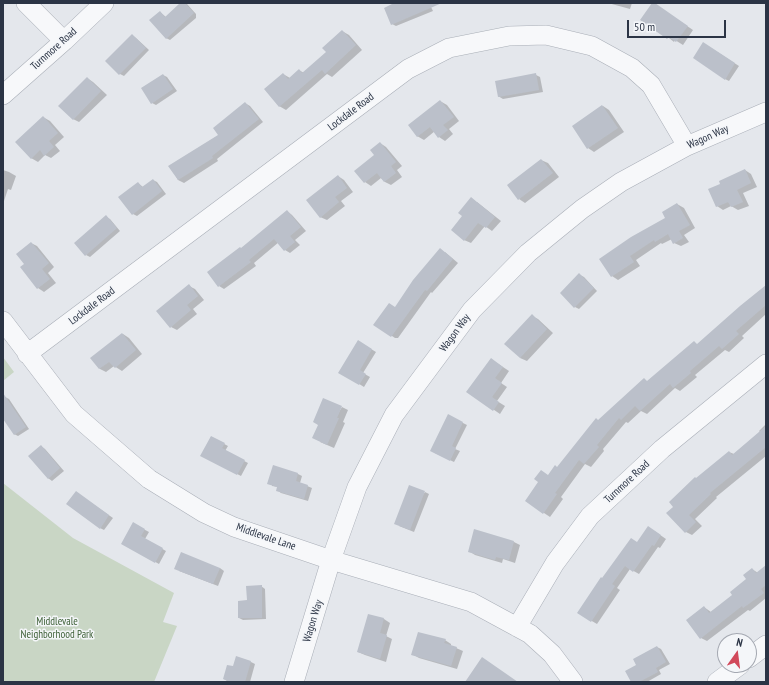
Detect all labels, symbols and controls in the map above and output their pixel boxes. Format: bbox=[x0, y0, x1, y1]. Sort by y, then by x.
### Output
scale bar bbox=[629, 12, 728, 38]
text: 50 m bbox=[634, 19, 655, 34]
street label: Turnmore Road bbox=[28, 25, 80, 73]
street label: Lockdale Road bbox=[325, 90, 377, 134]
street label: Wagon Way bbox=[685, 122, 731, 152]
street label: Lockdale Road bbox=[66, 284, 118, 328]
street label: Wagon Way bbox=[437, 311, 473, 355]
street label: Turnmore Road bbox=[602, 458, 652, 506]
street label: Middlevale Lane bbox=[234, 521, 298, 553]
street label: Wagon Way bbox=[300, 598, 326, 644]
park label: Middlevale Neighborhood Park bbox=[21, 615, 93, 641]
north arrow bbox=[717, 633, 757, 673]
text: N bbox=[735, 635, 744, 650]

